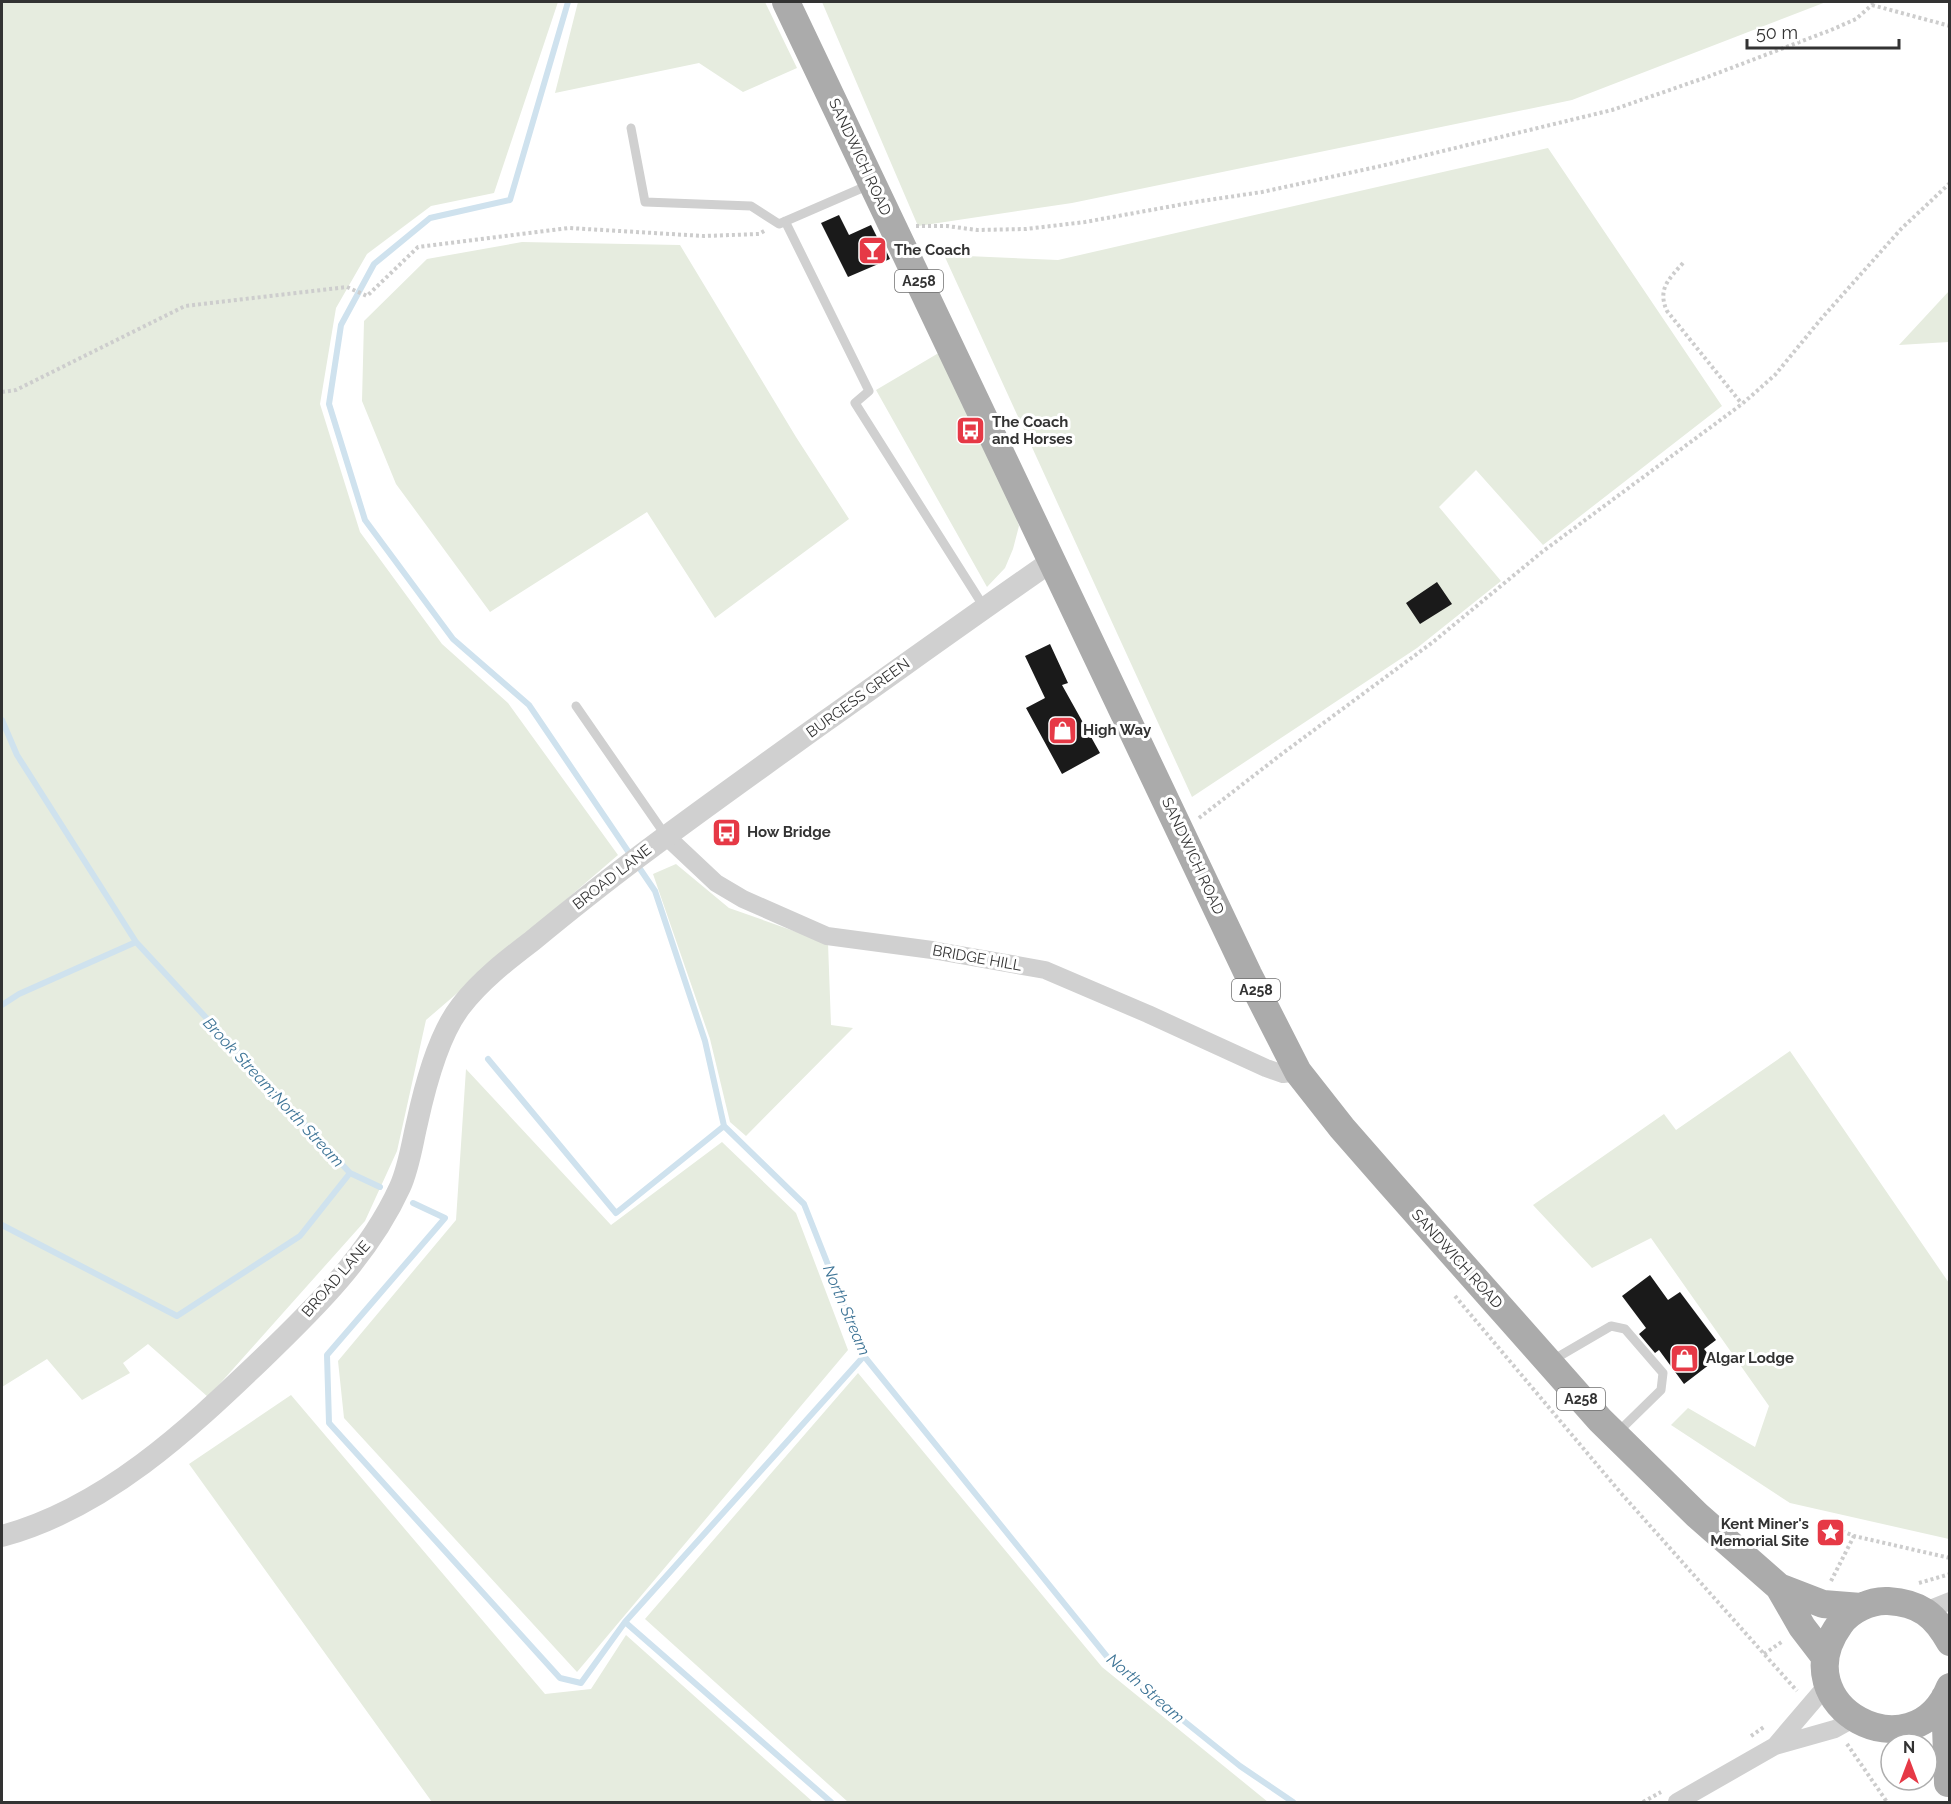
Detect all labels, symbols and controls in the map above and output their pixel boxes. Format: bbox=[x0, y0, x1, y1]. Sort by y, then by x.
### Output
scale bar bbox=[1747, 12, 1898, 50]
text: 50 m bbox=[1756, 22, 1798, 43]
street label: SANDWICH ROAD bbox=[825, 96, 895, 219]
bar icon: The Coach bbox=[857, 234, 889, 266]
place label: The Coach bbox=[894, 241, 970, 259]
road number: A258 bbox=[895, 270, 943, 292]
place label: The Coach and Horses bbox=[992, 413, 1073, 448]
bus stop icon: The Coach and Horses bbox=[955, 415, 987, 447]
street label: BURGESS GREEN bbox=[803, 654, 913, 742]
shop icon: High Way bbox=[1046, 714, 1078, 746]
place label: High Way bbox=[1083, 721, 1152, 739]
street label: SANDWICH ROAD bbox=[1158, 795, 1228, 918]
bus stop icon: How Bridge bbox=[710, 816, 742, 848]
place label: How Bridge bbox=[747, 823, 831, 841]
street label: BROAD LANE bbox=[569, 841, 655, 913]
street label: BRIDGE HILL bbox=[931, 941, 1023, 975]
road number: A258 bbox=[1232, 979, 1280, 1001]
water label: Brook Stream;North Stream bbox=[199, 1014, 348, 1171]
street label: SANDWICH ROAD bbox=[1408, 1206, 1506, 1312]
street label: BROAD LANE bbox=[298, 1237, 374, 1321]
water label: North Stream bbox=[819, 1262, 874, 1358]
shop icon: Algar Lodge bbox=[1669, 1342, 1701, 1374]
place label: Algar Lodge bbox=[1706, 1349, 1794, 1367]
road number: A258 bbox=[1557, 1388, 1605, 1410]
place label: Kent Miner's Memorial Site bbox=[1710, 1515, 1809, 1550]
place icon: Kent Miner's Memorial Site bbox=[1814, 1517, 1846, 1549]
water label: North Stream bbox=[1103, 1650, 1188, 1727]
north arrow bbox=[1879, 1732, 1939, 1792]
text: N bbox=[1903, 1738, 1915, 1757]

